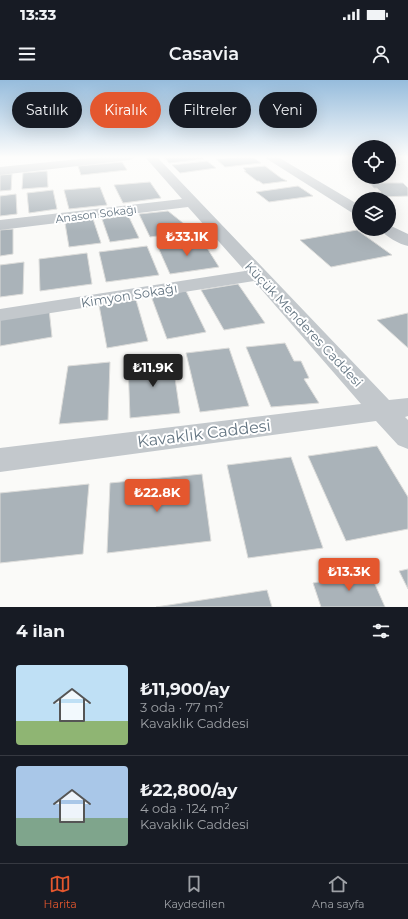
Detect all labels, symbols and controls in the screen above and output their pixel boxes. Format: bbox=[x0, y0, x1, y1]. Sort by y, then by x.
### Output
text: 13:33 bbox=[20, 5, 56, 24]
icon: menu bbox=[16, 43, 38, 65]
text: Casavia bbox=[169, 43, 239, 65]
icon: person bbox=[370, 43, 392, 65]
chip: Satılık bbox=[12, 92, 82, 128]
chip: Kiralık bbox=[90, 92, 161, 128]
chip: Filtreler bbox=[169, 92, 251, 128]
chip: Yeni bbox=[259, 92, 317, 128]
map controls bbox=[352, 140, 396, 236]
button: locate bbox=[352, 140, 396, 184]
button: layers bbox=[352, 192, 396, 236]
street label: Anason Sokağı bbox=[55, 202, 137, 226]
pin: ₺33.1K bbox=[154, 223, 220, 257]
text: ₺33.1K bbox=[166, 228, 208, 244]
street label: Küçük Menderes Caddesi bbox=[242, 258, 366, 390]
street label: Kimyon Sokağı bbox=[80, 279, 178, 311]
pin: ₺11.9K bbox=[120, 354, 186, 388]
text: ₺11.9K bbox=[133, 359, 173, 375]
street label: Kavaklık Caddesi bbox=[136, 416, 272, 451]
pin: ₺22.8K bbox=[124, 479, 190, 513]
text: ₺22.8K bbox=[134, 484, 180, 500]
pin: ₺13.3K bbox=[316, 558, 382, 592]
text: ₺13.3K bbox=[328, 563, 370, 579]
icon: filters bbox=[370, 620, 392, 642]
text: 4 ilan bbox=[16, 621, 65, 641]
text: ₺11,900/ay bbox=[140, 679, 230, 699]
icon: home bbox=[48, 681, 96, 729]
text: 3 oda · 77 m² bbox=[140, 699, 224, 715]
text: Kavaklık Caddesi bbox=[140, 715, 249, 731]
text: ₺22,800/ay bbox=[140, 780, 237, 800]
icon: home bbox=[48, 782, 96, 830]
text: 4 oda · 124 m² bbox=[140, 800, 230, 816]
text: Kavaklık Caddesi bbox=[140, 816, 249, 832]
tab: Harita bbox=[43, 873, 77, 911]
tab: Kaydedilen bbox=[164, 873, 225, 911]
tab: Ana sayfa bbox=[312, 873, 365, 911]

